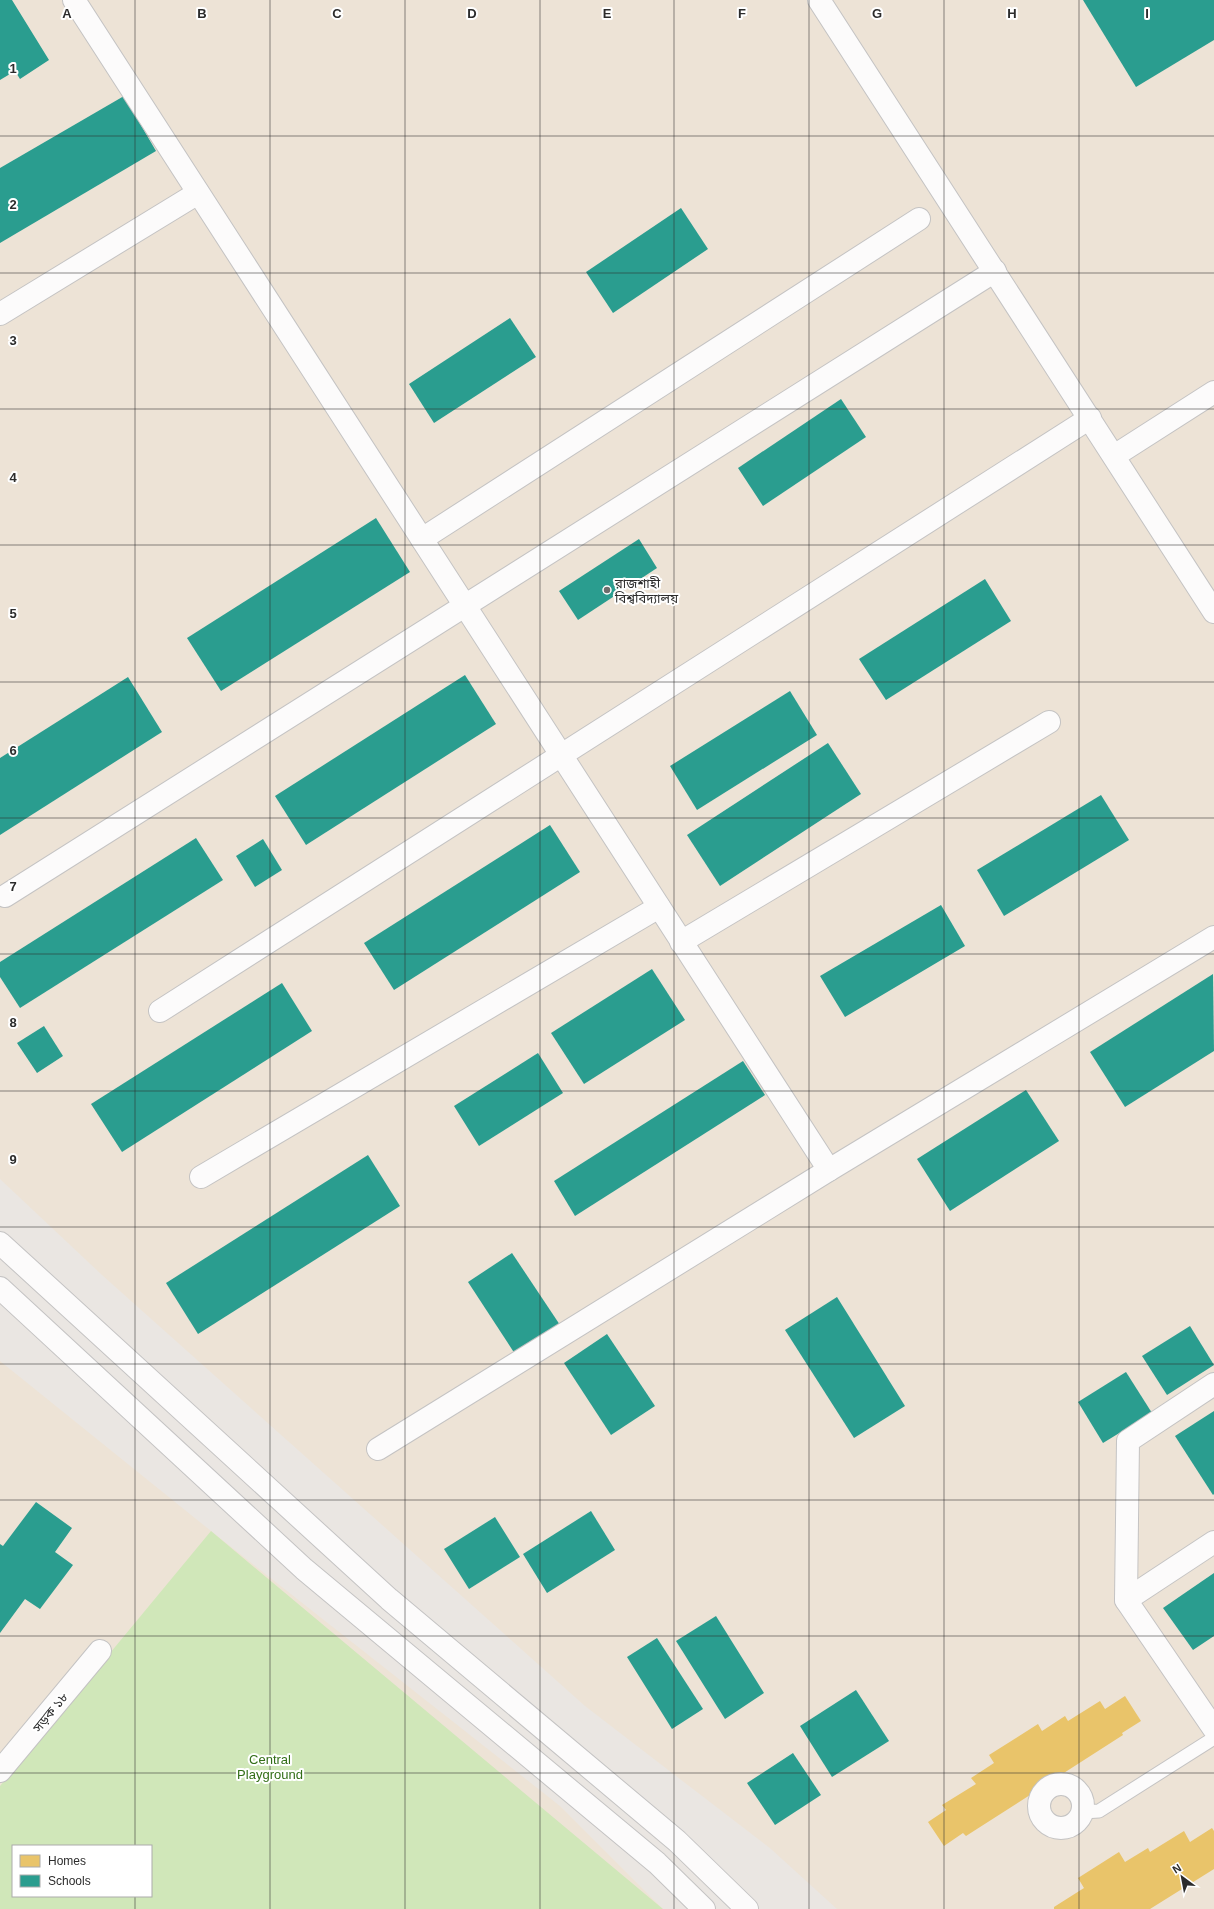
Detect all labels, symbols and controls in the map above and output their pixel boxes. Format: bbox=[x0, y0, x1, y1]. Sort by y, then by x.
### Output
text: A bbox=[62, 6, 72, 21]
text: B bbox=[197, 6, 207, 21]
text: C bbox=[332, 6, 342, 21]
text: D bbox=[467, 6, 477, 21]
text: E bbox=[603, 6, 612, 21]
text: F bbox=[738, 6, 746, 21]
text: G bbox=[872, 6, 882, 21]
text: H bbox=[1007, 6, 1017, 21]
text: I bbox=[1145, 6, 1149, 21]
text: 1 bbox=[9, 61, 17, 76]
text: 2 bbox=[9, 197, 17, 212]
text: 3 bbox=[9, 333, 17, 348]
text: 4 bbox=[9, 470, 17, 485]
place label: রাজশাহী বিশ্ববিদ্যালয় bbox=[614, 576, 679, 606]
marker: রাজশাহী বিশ্ববিদ্যালয় bbox=[602, 585, 612, 595]
text: 5 bbox=[9, 606, 17, 621]
text: 6 bbox=[9, 743, 17, 758]
text: 7 bbox=[9, 879, 17, 894]
text: 8 bbox=[9, 1015, 17, 1030]
text: 9 bbox=[9, 1152, 17, 1167]
street label: সড়ক ১৮ bbox=[29, 1689, 71, 1736]
park label: Central Playground bbox=[237, 1752, 303, 1782]
legend bbox=[12, 1845, 152, 1897]
text: Homes bbox=[48, 1854, 86, 1868]
north arrow bbox=[1162, 1857, 1202, 1897]
text: N bbox=[1170, 1861, 1183, 1876]
text: Schools bbox=[48, 1874, 91, 1888]

